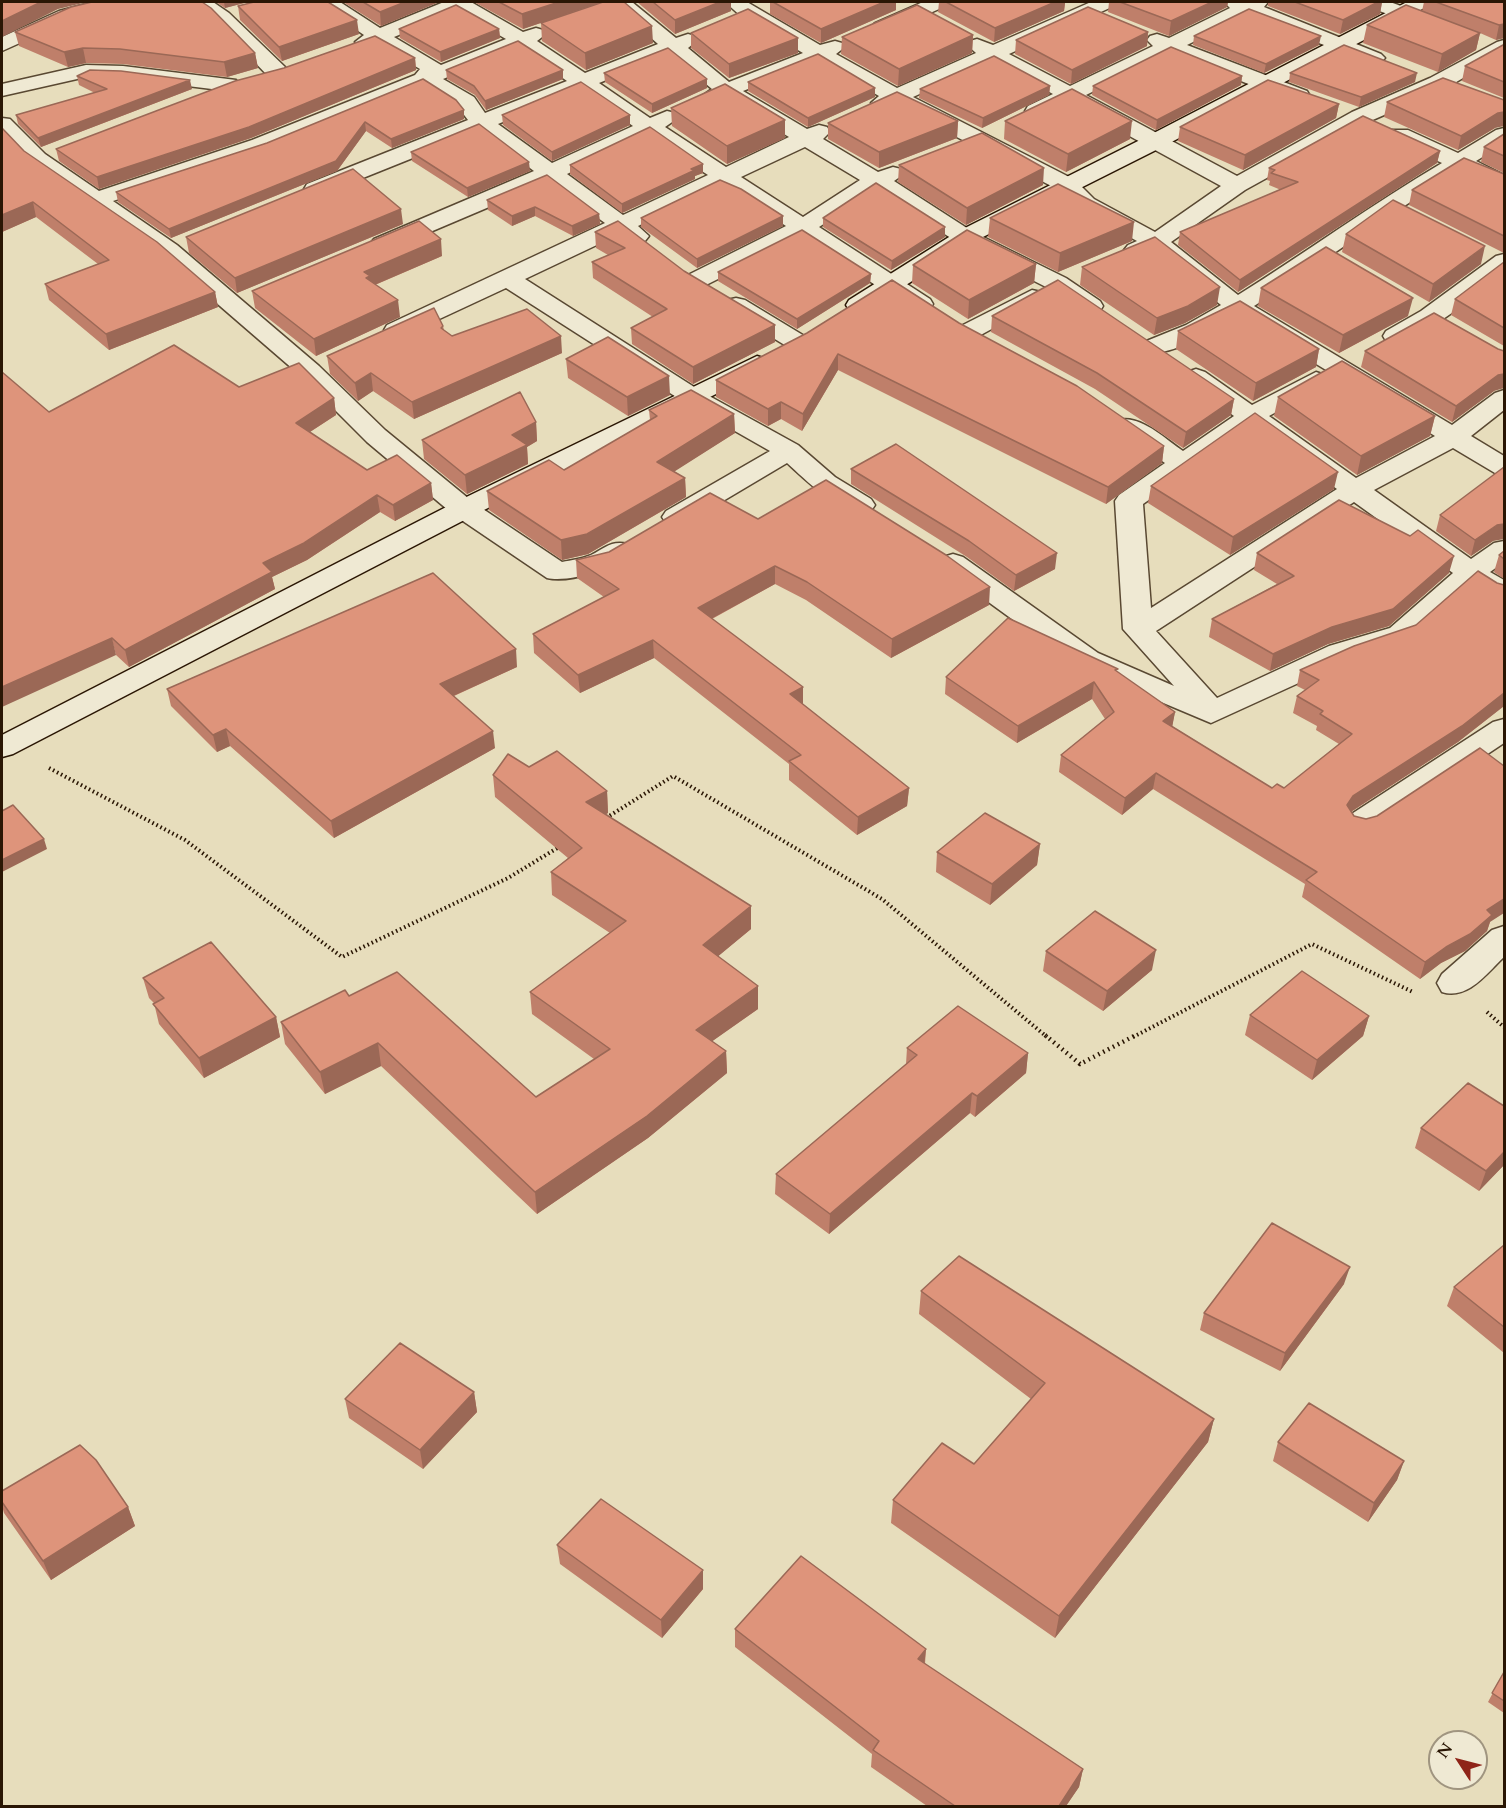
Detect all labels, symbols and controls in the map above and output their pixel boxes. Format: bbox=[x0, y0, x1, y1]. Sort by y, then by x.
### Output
north arrow bbox=[1428, 1730, 1488, 1790]
text: N bbox=[1432, 1739, 1458, 1763]

